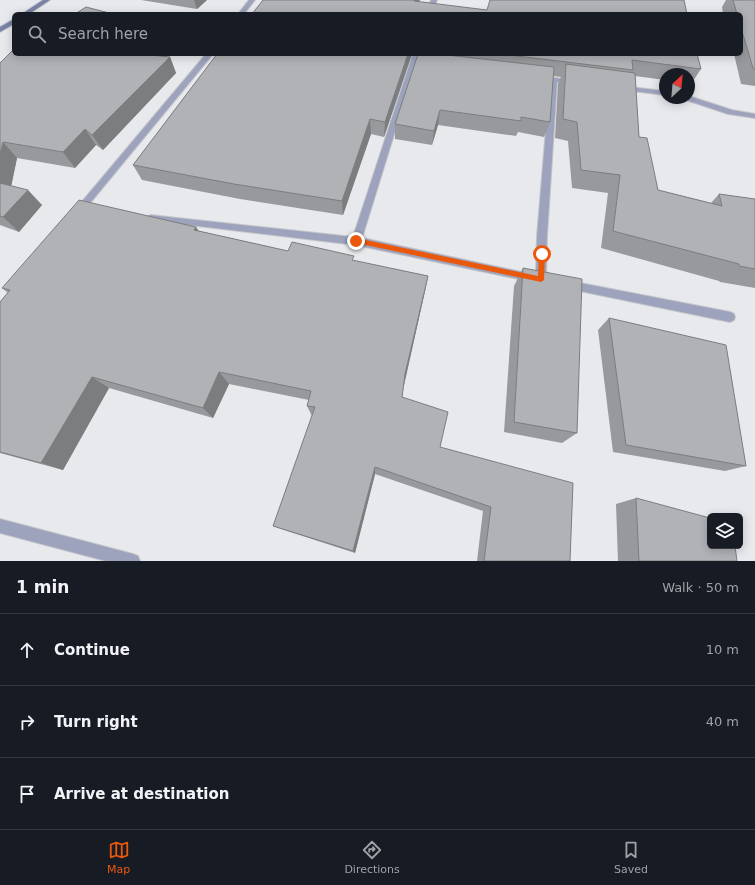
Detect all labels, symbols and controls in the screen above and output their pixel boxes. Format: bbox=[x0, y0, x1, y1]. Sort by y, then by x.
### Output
search box bbox=[12, 12, 743, 56]
icon: search bbox=[26, 23, 48, 45]
text: Search here bbox=[58, 25, 148, 43]
north arrow bbox=[659, 68, 695, 104]
route end bbox=[347, 232, 365, 250]
route start bbox=[533, 245, 551, 263]
map controls bbox=[707, 513, 743, 549]
button: layers bbox=[707, 513, 743, 549]
text: 1 min bbox=[16, 577, 69, 597]
text: Walk · 50 m bbox=[662, 580, 739, 595]
icon: ahead bbox=[16, 639, 38, 661]
text: Continue bbox=[54, 641, 130, 659]
text: 10 m bbox=[706, 642, 739, 657]
icon: right bbox=[16, 711, 38, 733]
text: Turn right bbox=[54, 713, 138, 731]
text: 40 m bbox=[706, 714, 739, 729]
icon: arrive bbox=[16, 783, 38, 805]
text: Arrive at destination bbox=[54, 785, 229, 803]
tab: Map bbox=[107, 839, 130, 876]
tab: Directions bbox=[344, 839, 400, 876]
tab: Saved bbox=[614, 839, 648, 876]

